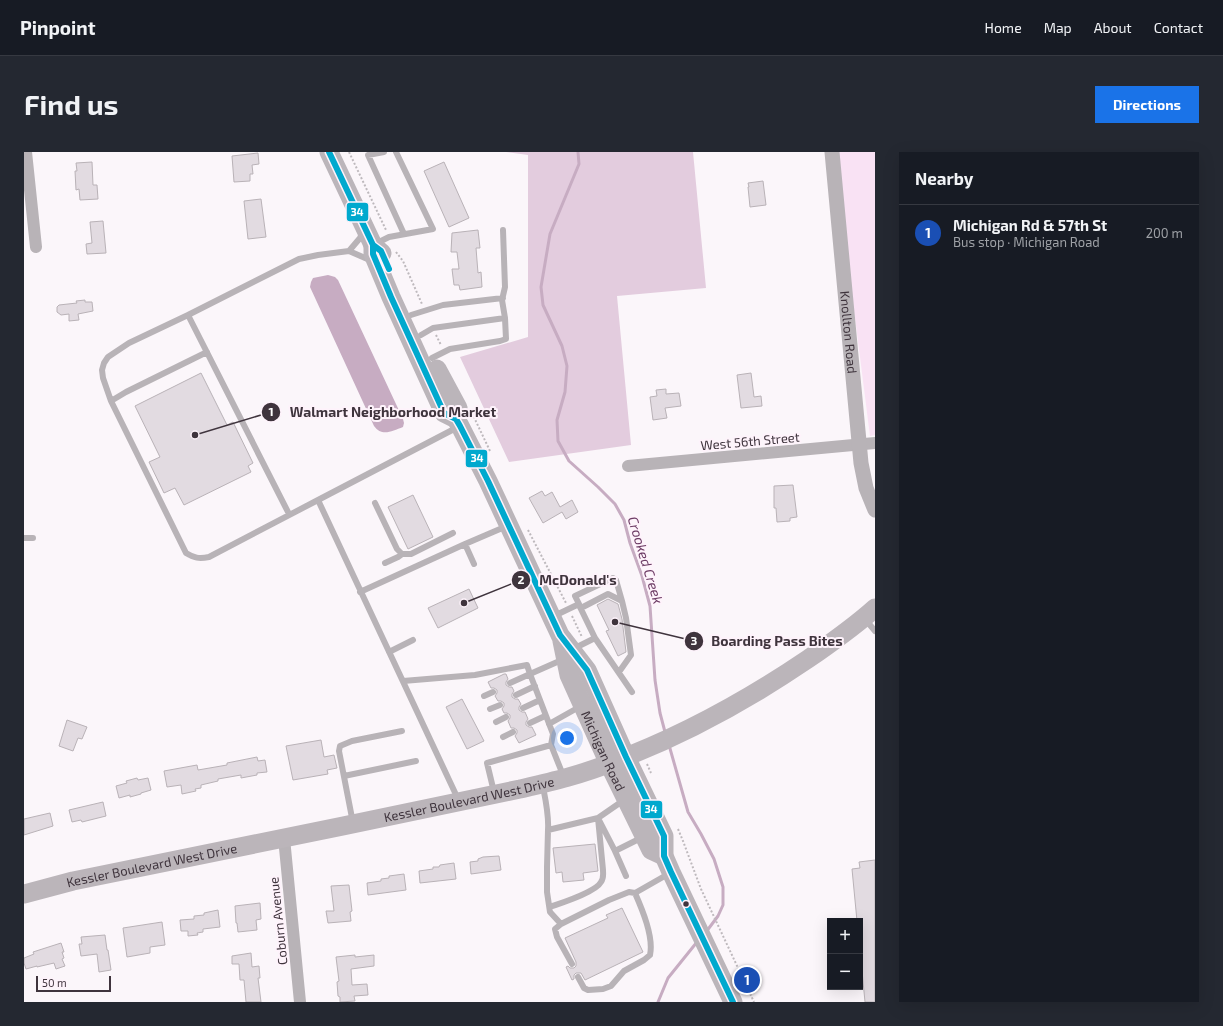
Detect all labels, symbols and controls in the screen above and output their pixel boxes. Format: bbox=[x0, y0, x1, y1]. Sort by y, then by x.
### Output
text: Pinpoint bbox=[20, 16, 95, 39]
text: Home bbox=[985, 19, 1022, 36]
text: Map bbox=[1044, 19, 1072, 36]
text: About bbox=[1094, 19, 1132, 36]
text: Contact bbox=[1154, 19, 1203, 36]
button: Directions bbox=[1095, 86, 1199, 123]
text: Find us bbox=[24, 87, 118, 121]
text: Nearby bbox=[915, 168, 973, 188]
line badge: 34 bbox=[346, 202, 369, 222]
text: 34 bbox=[350, 205, 364, 218]
text: Michigan Rd & 57th St bbox=[953, 216, 1107, 234]
text: 1 bbox=[925, 225, 931, 241]
text: 200 m bbox=[1146, 225, 1183, 241]
text: Bus stop · Michigan Road bbox=[953, 234, 1100, 250]
street label: Knollton Road bbox=[837, 290, 861, 374]
callout: Walmart Neighborhood Market bbox=[261, 399, 504, 425]
text: Walmart Neighborhood Market bbox=[290, 403, 496, 420]
text: 1 bbox=[268, 404, 274, 418]
street label: West 56th Street bbox=[700, 429, 800, 453]
line badge: 34 bbox=[465, 449, 488, 468]
text: 34 bbox=[470, 451, 484, 464]
water label: Crooked Creek bbox=[625, 514, 667, 606]
callout: McDonald's bbox=[511, 567, 624, 593]
text: McDonald's bbox=[539, 571, 617, 588]
text: 2 bbox=[518, 572, 525, 586]
callout: Boarding Pass Bites bbox=[684, 628, 851, 654]
text: Boarding Pass Bites bbox=[711, 632, 843, 649]
text: 3 bbox=[691, 633, 698, 647]
street label: Michigan Road bbox=[578, 708, 629, 794]
your location bbox=[557, 728, 577, 748]
street label: Kessler Boulevard West Drive bbox=[382, 773, 556, 825]
line badge: 34 bbox=[640, 800, 663, 819]
text: 34 bbox=[644, 802, 658, 815]
street label: Kessler Boulevard West Drive bbox=[65, 840, 238, 890]
street label: Coburn Avenue bbox=[265, 876, 291, 966]
unlabelled marker bbox=[681, 899, 691, 909]
map controls bbox=[827, 918, 863, 990]
button: + bbox=[827, 918, 863, 954]
button: − bbox=[827, 954, 863, 990]
pin: 1 bbox=[734, 965, 760, 995]
scale bar bbox=[36, 974, 111, 993]
text: 50 m bbox=[42, 976, 67, 989]

